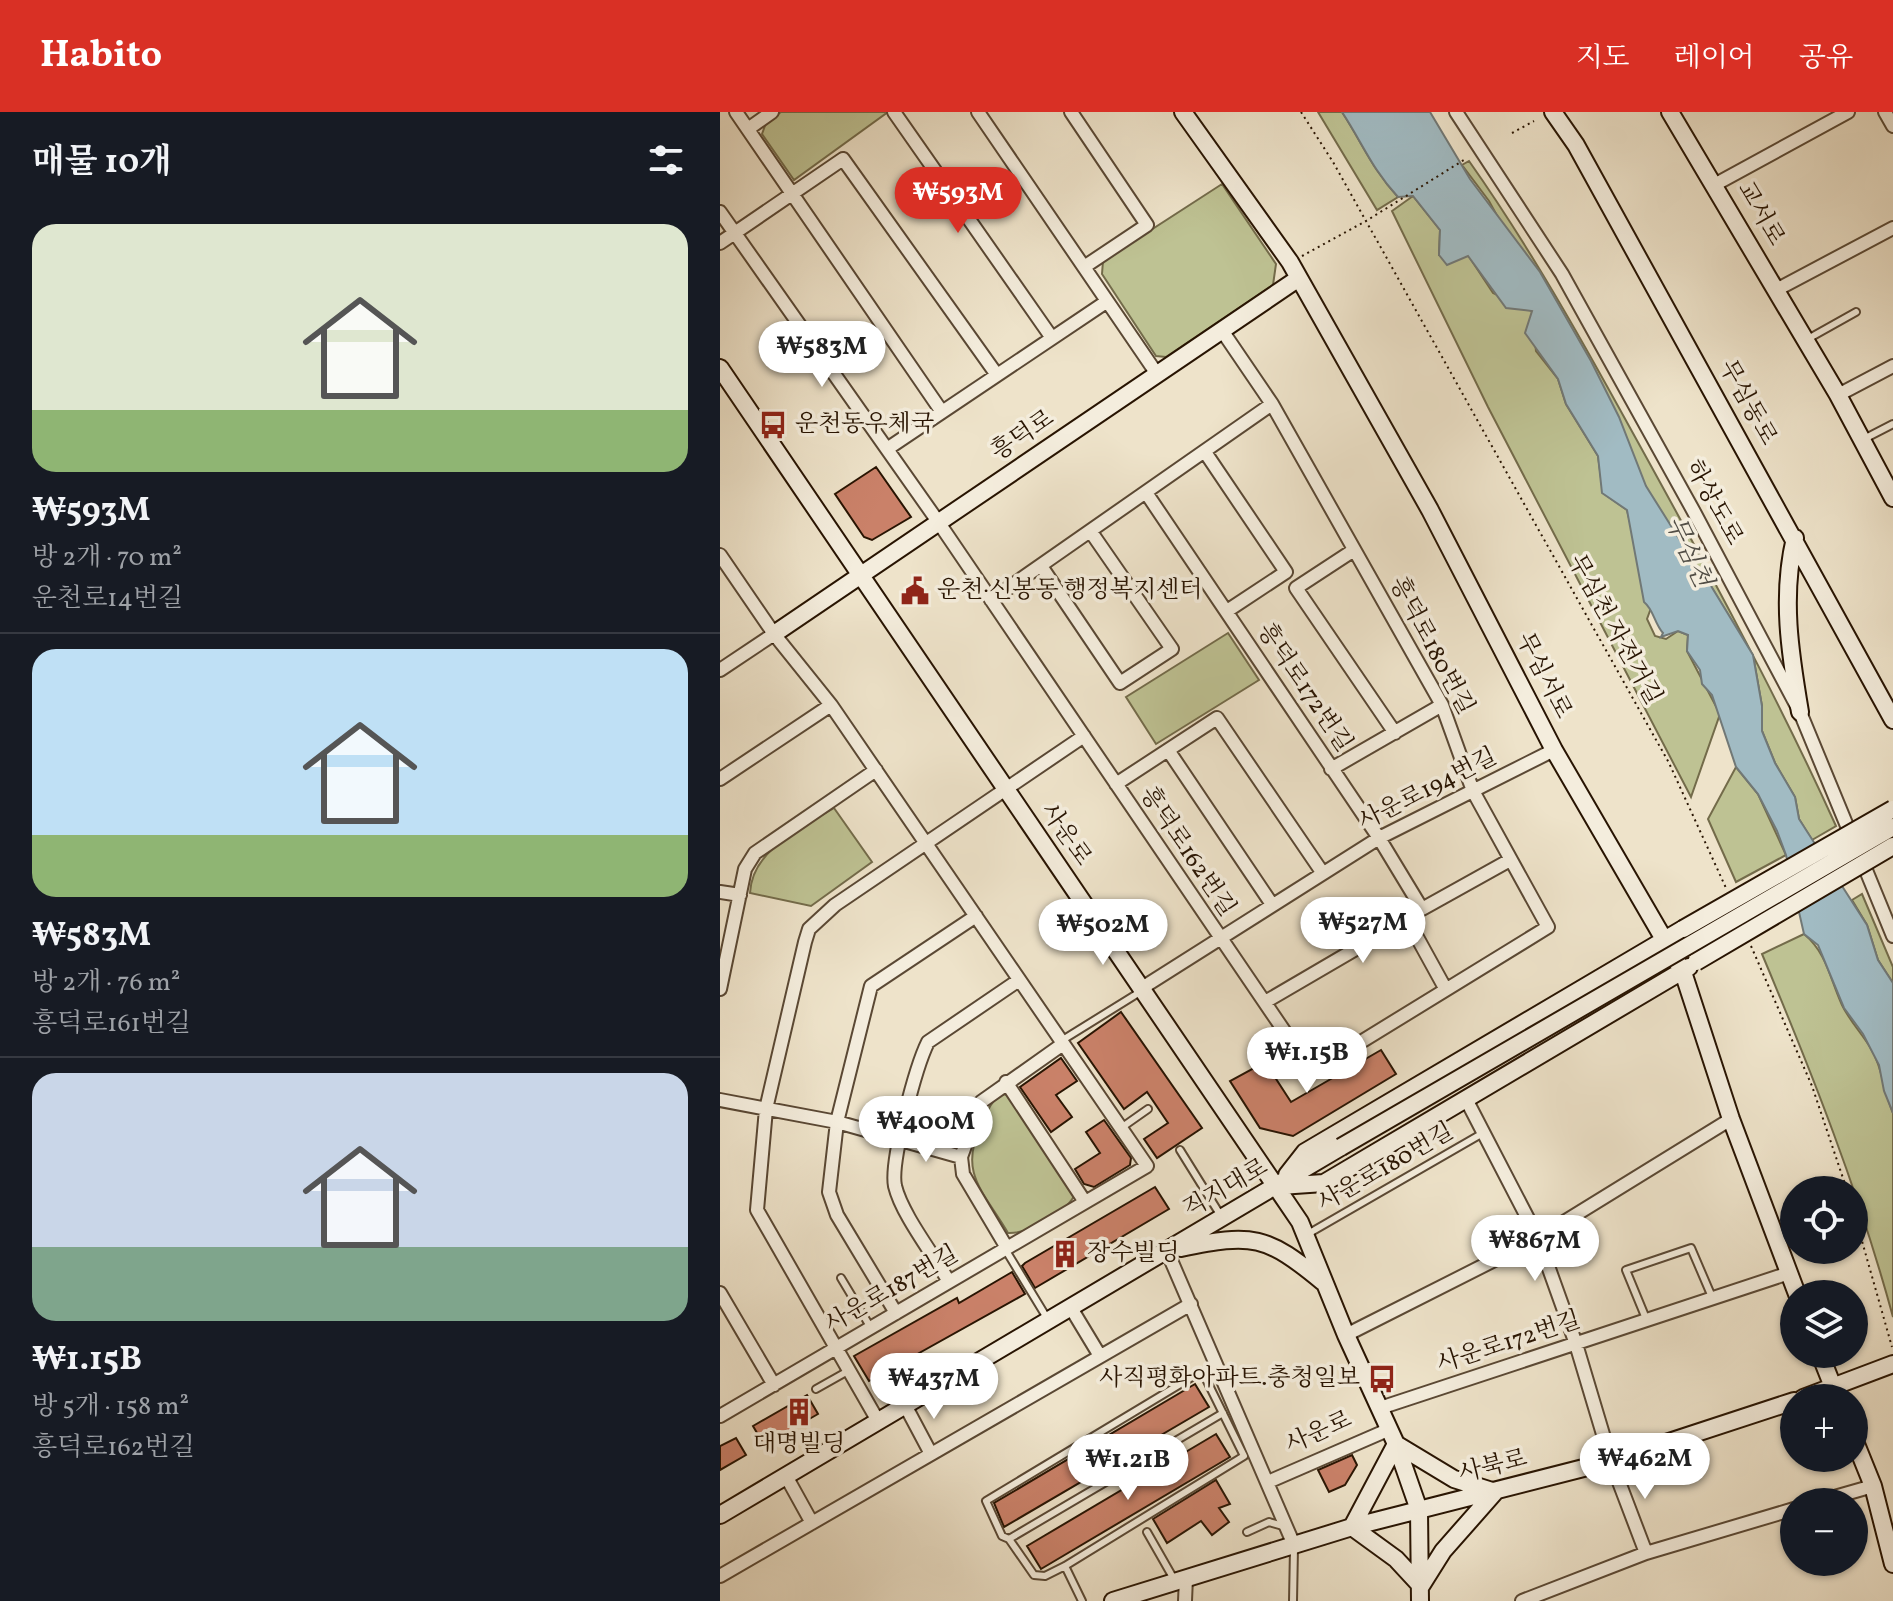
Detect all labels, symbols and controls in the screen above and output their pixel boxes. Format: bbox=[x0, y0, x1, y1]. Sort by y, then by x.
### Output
text: Habito bbox=[40, 30, 162, 83]
text: 지도 bbox=[1576, 39, 1630, 78]
text: 레이어 bbox=[1674, 39, 1755, 78]
text: 공유 bbox=[1799, 39, 1853, 78]
icon: filters bbox=[644, 138, 688, 182]
text: 매물 10개 bbox=[32, 140, 172, 187]
pin: ₩593M bbox=[902, 167, 1014, 235]
text: ₩593M bbox=[913, 175, 1003, 211]
street label: 교서로 bbox=[1728, 175, 1792, 253]
icon: home bbox=[288, 276, 432, 420]
pin: ₩583M bbox=[766, 321, 878, 389]
text: ₩583M bbox=[777, 329, 867, 365]
street label: 무심동로 bbox=[1710, 354, 1784, 452]
street label: 흥덕로 bbox=[985, 402, 1061, 470]
place label: 운천동우체국 bbox=[795, 408, 934, 442]
bus stop icon: 운천동우체국 bbox=[758, 410, 788, 440]
street label: 하상도로 bbox=[1676, 454, 1750, 552]
text: ₩593M bbox=[32, 488, 150, 535]
water label: 무심천 bbox=[1656, 510, 1721, 595]
text: 방 2개 · 70 m² bbox=[32, 540, 182, 576]
street label: 무심천 자전거길 bbox=[1559, 549, 1669, 711]
street label: 흥덕로180번길 bbox=[1380, 571, 1482, 721]
place label: 운천·신봉동 행정복지센터 bbox=[937, 574, 1203, 608]
public building icon: 운천·신봉동 행정복지센터 bbox=[900, 576, 930, 606]
text: 운천로14번길 bbox=[32, 581, 183, 617]
street label: 흥덕로172번길 bbox=[1248, 617, 1360, 759]
street label: 무심서로 bbox=[1507, 627, 1579, 725]
icon: home bbox=[288, 701, 432, 845]
street label: 사운로194번길 bbox=[1353, 740, 1503, 840]
street label: 흥덕로162번길 bbox=[1131, 780, 1243, 924]
street label: 사운로 bbox=[1031, 797, 1099, 873]
pin: ₩527M bbox=[1307, 897, 1419, 965]
pin: ₩502M bbox=[1047, 899, 1159, 967]
text: ₩527M bbox=[1318, 905, 1408, 941]
text: ₩502M bbox=[1057, 907, 1149, 943]
text: ₩583M bbox=[32, 913, 151, 960]
text: 방 2개 · 76 m² bbox=[32, 965, 181, 1001]
text: 흥덕로161번길 bbox=[32, 1006, 191, 1042]
pin: ₩1.15B bbox=[1242, 1027, 1372, 1095]
text: ₩1.15B bbox=[1265, 1035, 1349, 1071]
pin: ₩400M bbox=[870, 1096, 982, 1164]
text: ₩400M bbox=[877, 1104, 975, 1140]
street label: 사운로180번길 bbox=[1312, 1115, 1460, 1221]
icon: home bbox=[288, 1125, 432, 1269]
street label: 직지대로 bbox=[1177, 1151, 1275, 1227]
map controls bbox=[1780, 1176, 1868, 1576]
button: locate bbox=[1780, 1176, 1868, 1264]
pin: ₩867M bbox=[1479, 1215, 1591, 1283]
text: ₩867M bbox=[1489, 1223, 1581, 1259]
place label: 장수빌딩 bbox=[1087, 1237, 1180, 1271]
street label: 사운로187번길 bbox=[819, 1238, 965, 1342]
building icon: 장수빌딩 bbox=[1050, 1239, 1080, 1269]
button: layers bbox=[1780, 1280, 1868, 1368]
street label: 사운로172번길 bbox=[1433, 1304, 1585, 1382]
text: ₩1.15B bbox=[32, 1337, 142, 1384]
pin: ₩437M bbox=[878, 1353, 990, 1421]
text: ₩437M bbox=[888, 1361, 980, 1397]
place label: 사직평화아파트.충청일보 bbox=[1099, 1362, 1360, 1396]
bus stop icon: 사직평화아파트.충청일보 bbox=[1367, 1364, 1397, 1394]
button: + bbox=[1780, 1384, 1868, 1472]
text: 방 5개 · 158 m² bbox=[32, 1389, 189, 1425]
building icon: 대명빌딩 bbox=[784, 1397, 814, 1427]
street label: 사운로 bbox=[1280, 1403, 1358, 1463]
place label: 대명빌딩 bbox=[753, 1428, 845, 1462]
text: 흥덕로162번길 bbox=[32, 1430, 195, 1466]
pin: ₩462M bbox=[1589, 1433, 1701, 1501]
pin: ₩1.21B bbox=[1063, 1434, 1193, 1502]
text: ₩462M bbox=[1598, 1441, 1692, 1477]
text: ₩1.21B bbox=[1085, 1442, 1171, 1478]
street label: 사북로 bbox=[1455, 1442, 1531, 1492]
button: − bbox=[1780, 1488, 1868, 1576]

